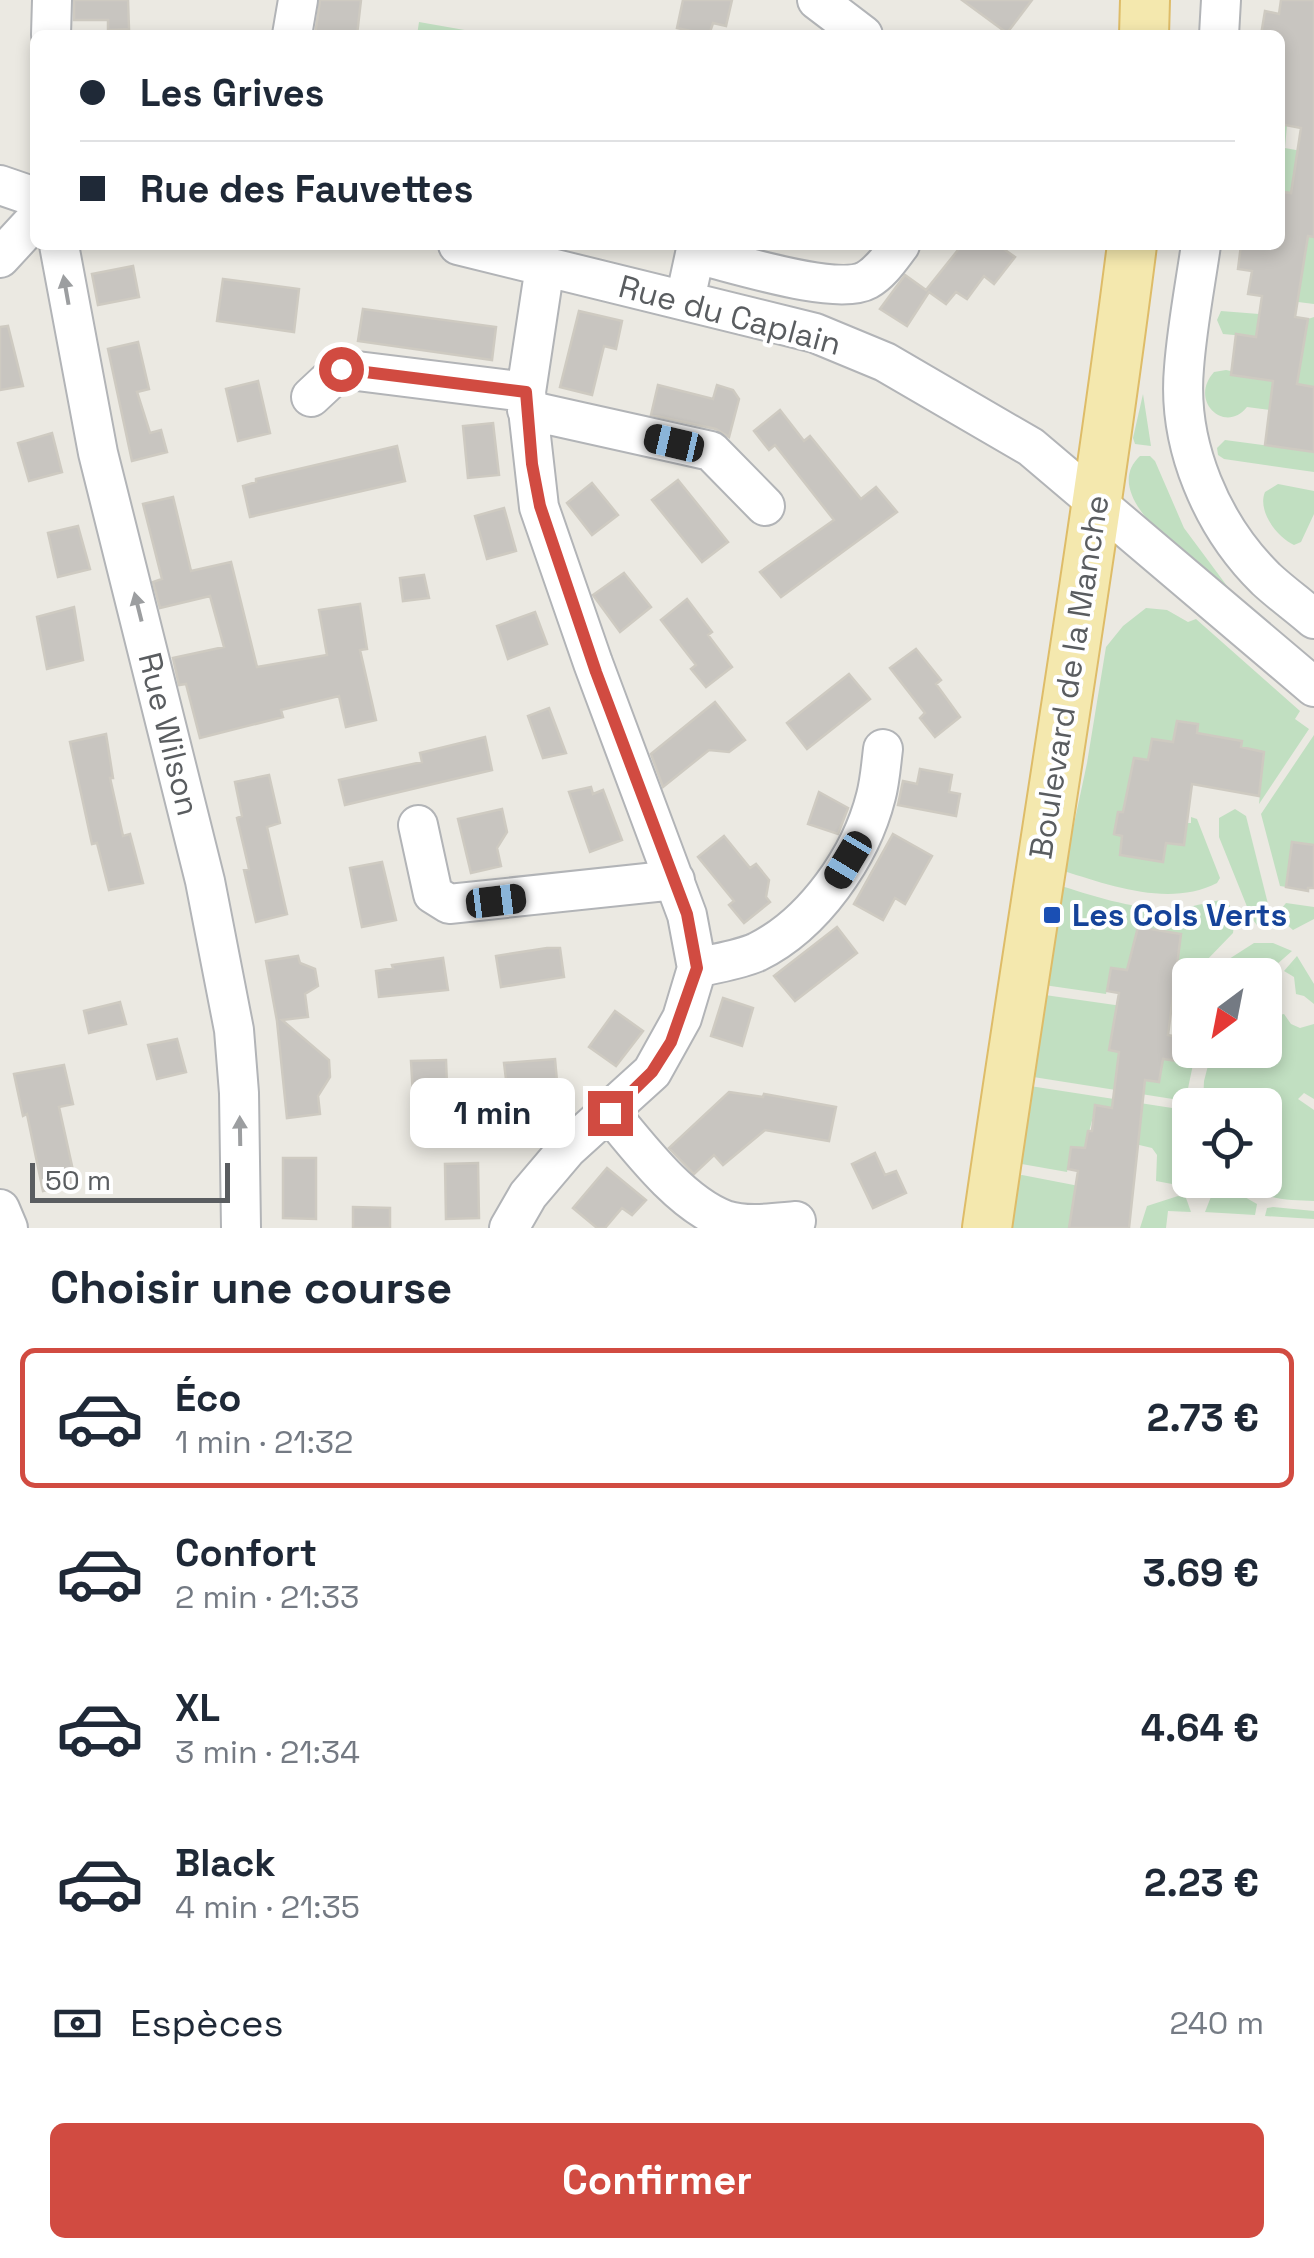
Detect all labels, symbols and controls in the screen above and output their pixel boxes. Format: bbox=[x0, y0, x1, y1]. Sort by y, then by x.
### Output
text: Les Grives bbox=[140, 69, 325, 117]
text: Rue des Fauvettes bbox=[140, 165, 473, 213]
street label: Rue du Caplain bbox=[614, 266, 846, 364]
one-way arrow bbox=[58, 274, 73, 305]
route start bbox=[319, 347, 364, 392]
car bbox=[641, 422, 707, 464]
street label: Boulevard de la Manche bbox=[1020, 492, 1118, 862]
one-way arrow bbox=[130, 591, 145, 622]
street label: Rue Wilson bbox=[129, 648, 209, 820]
car bbox=[820, 827, 876, 893]
car bbox=[464, 882, 528, 920]
place label: Les Cols Verts bbox=[1072, 895, 1287, 935]
marker: Les Cols Verts bbox=[1041, 904, 1063, 926]
north arrow bbox=[1172, 958, 1282, 1068]
map controls bbox=[1172, 958, 1282, 1198]
callout: 1 min bbox=[410, 1078, 575, 1148]
button: locate bbox=[1172, 1088, 1282, 1198]
route end bbox=[588, 1091, 633, 1136]
text: 1 min bbox=[453, 1093, 532, 1133]
one-way arrow bbox=[231, 1114, 247, 1146]
scale bar bbox=[30, 1158, 230, 1202]
text: 50 m bbox=[45, 1162, 111, 1198]
text: Choisir une course bbox=[50, 1259, 452, 1316]
icon: car bbox=[55, 1373, 145, 1463]
text: Éco bbox=[175, 1374, 242, 1422]
text: 2.73 € bbox=[1147, 1394, 1259, 1442]
text: 1 min · 21:32 bbox=[175, 1422, 353, 1462]
icon: car bbox=[55, 1528, 145, 1618]
text: Confort bbox=[175, 1529, 317, 1577]
text: 3.69 € bbox=[1143, 1549, 1259, 1597]
text: 2 min · 21:33 bbox=[175, 1577, 359, 1617]
icon: car bbox=[55, 1683, 145, 1773]
text: XL bbox=[175, 1684, 220, 1732]
text: 4.64 € bbox=[1141, 1704, 1259, 1752]
text: 3 min · 21:34 bbox=[175, 1732, 360, 1772]
icon: car bbox=[55, 1838, 145, 1928]
text: Black bbox=[175, 1839, 276, 1887]
text: 2.23 € bbox=[1144, 1859, 1259, 1907]
text: 4 min · 21:35 bbox=[175, 1887, 360, 1927]
icon: cash bbox=[50, 1996, 105, 2051]
text: Espèces bbox=[130, 1999, 284, 2047]
text: 240 m bbox=[1169, 2003, 1264, 2043]
button: Confirmer bbox=[50, 2123, 1264, 2238]

